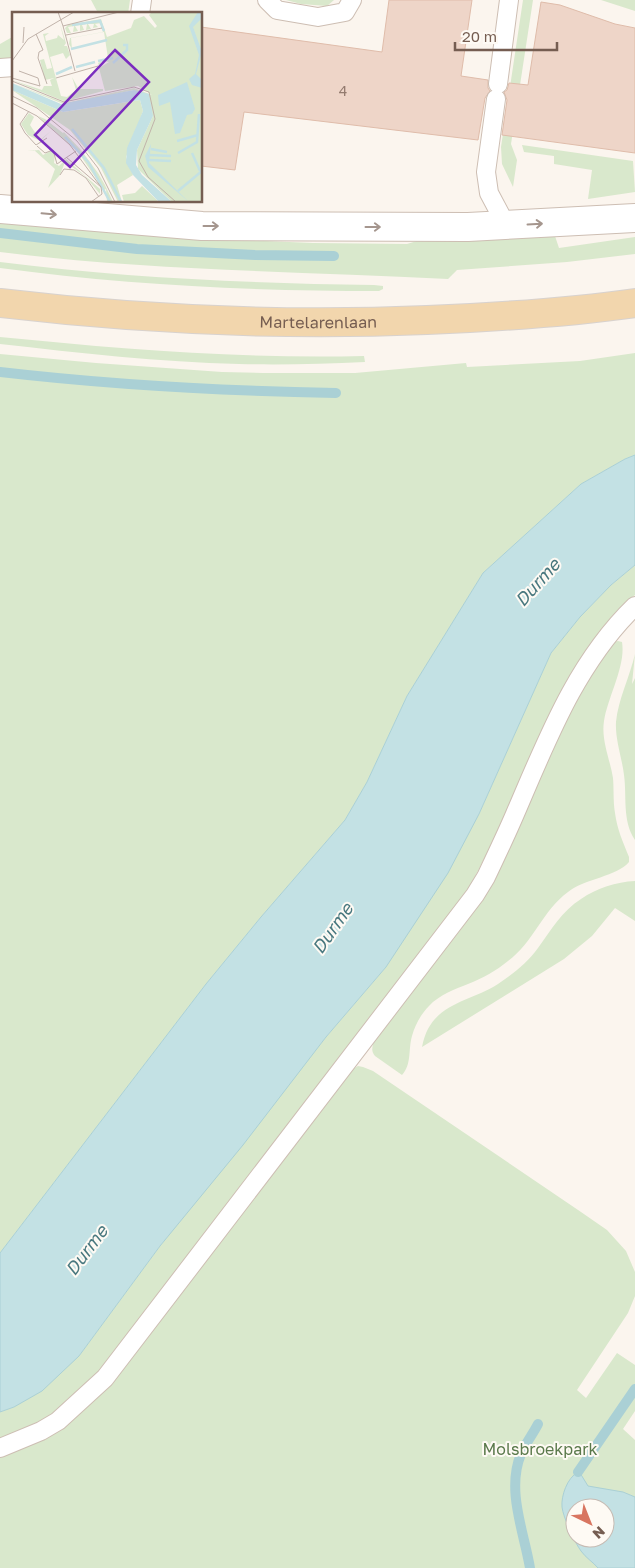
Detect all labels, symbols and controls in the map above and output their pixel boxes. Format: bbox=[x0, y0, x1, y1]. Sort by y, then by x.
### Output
inset map bbox=[12, 12, 202, 202]
scale bar bbox=[455, 20, 558, 52]
text: 20 m bbox=[462, 27, 497, 45]
house number: 4 bbox=[339, 82, 347, 99]
one-way arrow bbox=[40, 209, 56, 219]
one-way arrow bbox=[527, 219, 543, 228]
one-way arrow bbox=[202, 221, 218, 231]
one-way arrow bbox=[364, 222, 381, 232]
street label: Martelarenlaan bbox=[259, 312, 377, 332]
water label: Durme bbox=[510, 552, 565, 610]
water label: Durme bbox=[307, 897, 358, 958]
water label: Durme bbox=[60, 1219, 113, 1279]
park label: Molsbroekpark bbox=[483, 1439, 597, 1459]
north arrow bbox=[565, 1498, 615, 1548]
text: N bbox=[590, 1523, 609, 1543]

